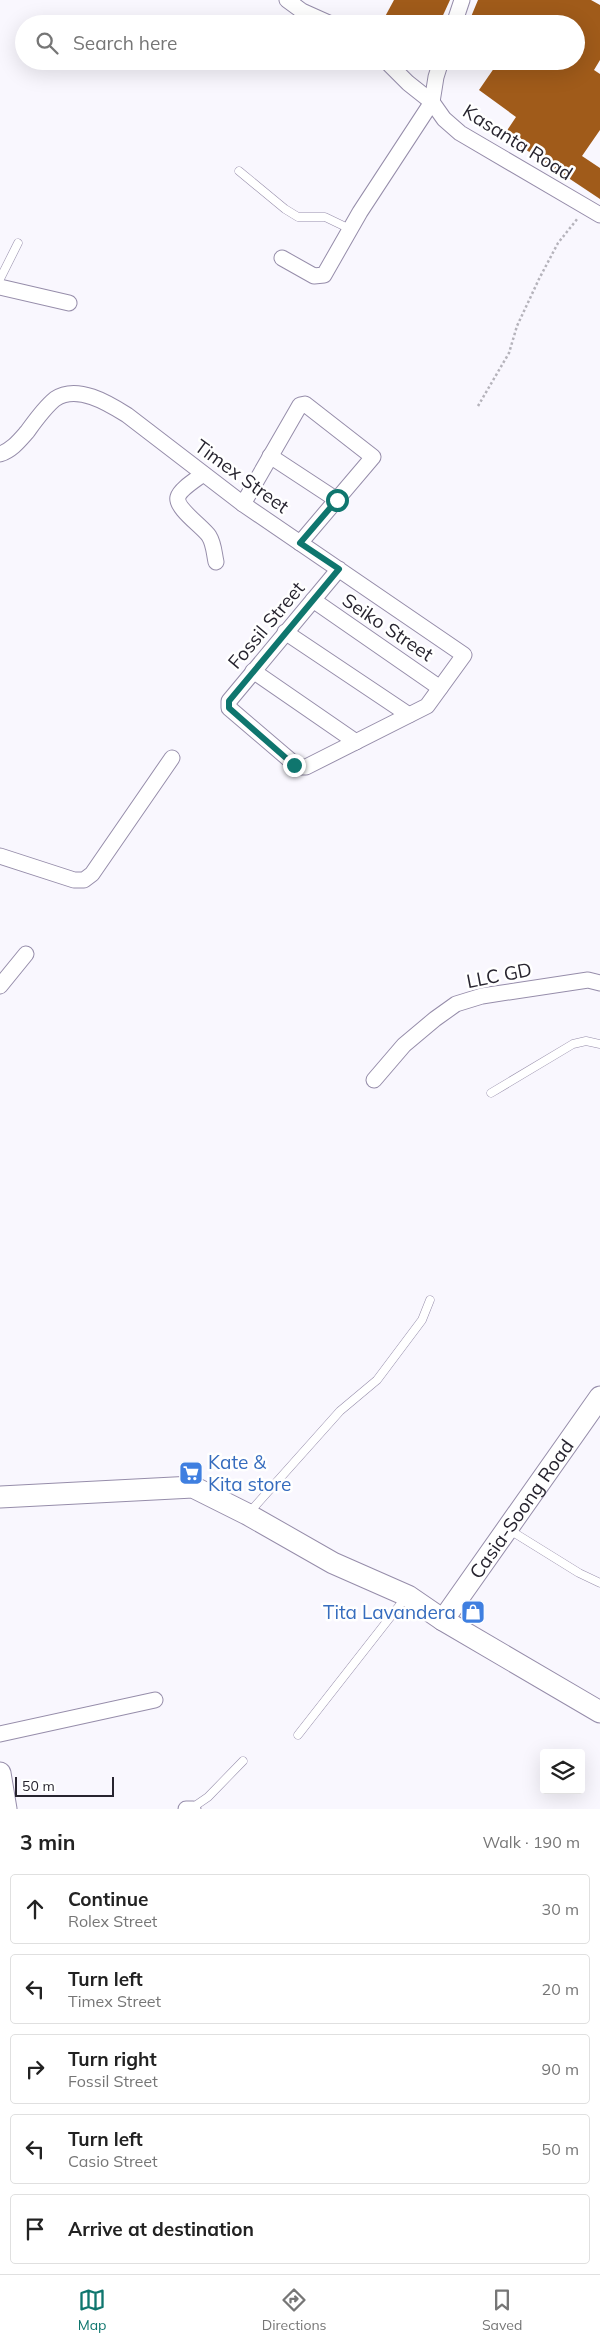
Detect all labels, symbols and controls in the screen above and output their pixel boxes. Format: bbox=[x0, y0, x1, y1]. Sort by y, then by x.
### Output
search box bbox=[15, 15, 585, 70]
icon: search bbox=[33, 29, 61, 57]
text: Search here bbox=[73, 31, 177, 55]
street label: Kasanta Road bbox=[459, 99, 577, 185]
street label: Timex Street bbox=[190, 434, 294, 518]
route start bbox=[326, 489, 349, 512]
street label: Fossil Street bbox=[223, 576, 310, 674]
street label: Seiko Street bbox=[338, 588, 438, 666]
route end bbox=[283, 754, 306, 777]
street label: LLC GD bbox=[464, 957, 534, 993]
street label: Casia-Soong Road bbox=[464, 1434, 579, 1583]
place label: Kate & Kita store bbox=[208, 1450, 291, 1496]
supermarket icon: Kate & Kita store bbox=[178, 1460, 204, 1486]
shop icon: Tita Lavandera bbox=[460, 1599, 486, 1625]
place label: Tita Lavandera bbox=[323, 1600, 456, 1624]
map controls bbox=[540, 1749, 585, 1794]
button: layers bbox=[540, 1749, 585, 1794]
scale bar bbox=[15, 1774, 114, 1797]
text: 50 m bbox=[22, 1777, 55, 1795]
text: 3 min bbox=[20, 1829, 75, 1855]
text: Walk · 190 m bbox=[482, 1832, 580, 1852]
text: Continue bbox=[68, 1887, 148, 1911]
icon: ahead bbox=[21, 1895, 49, 1923]
text: 30 m bbox=[542, 1899, 579, 1919]
text: Rolex Street bbox=[68, 1911, 157, 1931]
text: Turn left bbox=[68, 1967, 143, 1991]
icon: left bbox=[21, 1975, 49, 2003]
text: 20 m bbox=[542, 1979, 579, 1999]
text: Timex Street bbox=[68, 1991, 161, 2011]
text: Turn right bbox=[68, 2047, 157, 2071]
icon: right bbox=[21, 2055, 49, 2083]
text: 90 m bbox=[542, 2059, 579, 2079]
text: Fossil Street bbox=[68, 2071, 158, 2091]
text: Turn left bbox=[68, 2127, 143, 2151]
icon: left bbox=[21, 2135, 49, 2163]
text: 50 m bbox=[542, 2139, 579, 2159]
text: Casio Street bbox=[68, 2151, 158, 2171]
icon: arrive bbox=[21, 2215, 49, 2243]
text: Arrive at destination bbox=[68, 2217, 254, 2241]
tab: Map bbox=[78, 2286, 106, 2334]
tab: Directions bbox=[262, 2286, 327, 2334]
tab: Saved bbox=[482, 2286, 522, 2334]

